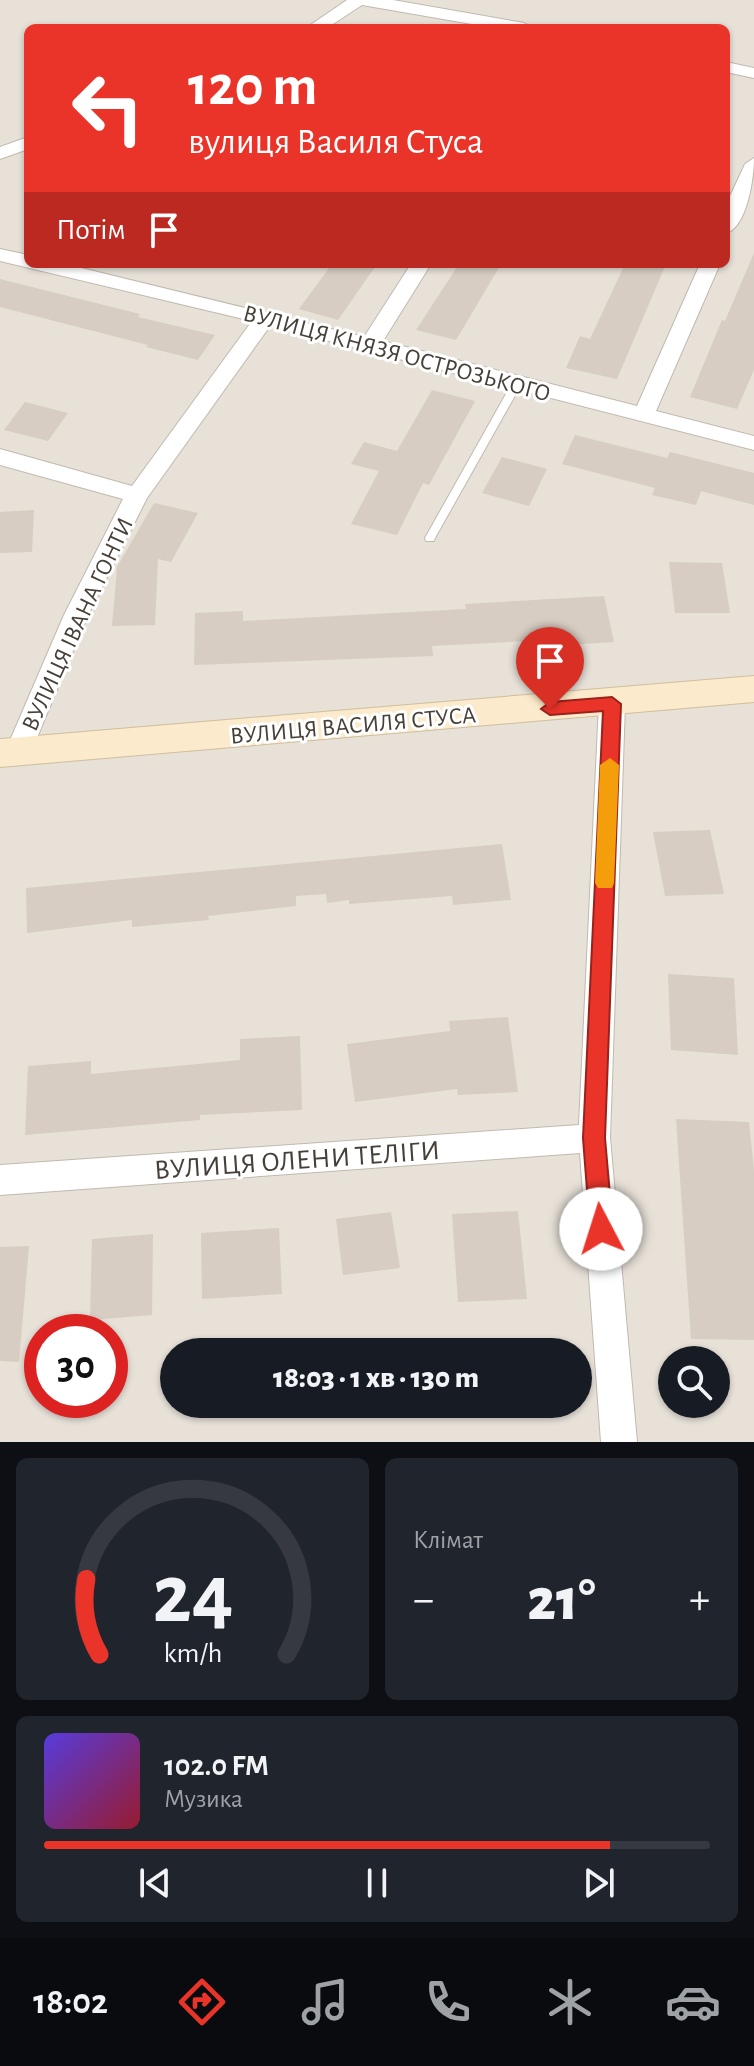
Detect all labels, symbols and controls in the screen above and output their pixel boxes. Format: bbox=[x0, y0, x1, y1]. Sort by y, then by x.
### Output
icon: left bbox=[56, 56, 160, 160]
text: 120 m bbox=[188, 59, 317, 115]
text: вулиця Василя Стуса bbox=[188, 124, 483, 160]
icon: arrive bbox=[142, 208, 186, 252]
text: Потім bbox=[56, 215, 126, 245]
street label: ВУЛИЦЯ КНЯЗЯ ОСТРОЗЬКОГО bbox=[241, 301, 553, 407]
street label: ВУЛИЦЯ ІВАНА ГОНТИ bbox=[18, 514, 138, 735]
pin bbox=[516, 627, 584, 709]
icon: arrive bbox=[528, 639, 572, 683]
street label: ВУЛИЦЯ ВАСИЛЯ СТУСА bbox=[229, 703, 477, 749]
street label: ВУЛИЦЯ ОЛЕНИ ТЕЛІГИ bbox=[153, 1137, 441, 1185]
position arrow bbox=[559, 1187, 643, 1271]
speed limit sign: 30 bbox=[24, 1314, 128, 1418]
map controls bbox=[658, 1346, 730, 1418]
button: search bbox=[658, 1346, 730, 1418]
text: 18:03 · 1 хв · 130 m bbox=[273, 1363, 479, 1393]
text: Клімат bbox=[413, 1527, 483, 1553]
text: 24 bbox=[152, 1554, 233, 1638]
text: 21° bbox=[527, 1571, 596, 1631]
text: − bbox=[413, 1578, 434, 1622]
text: + bbox=[689, 1578, 710, 1622]
text: km/h bbox=[163, 1639, 222, 1668]
text: 102.0 FM bbox=[164, 1751, 269, 1781]
text: Музика bbox=[164, 1786, 243, 1812]
icon: previous bbox=[133, 1861, 177, 1905]
icon: pause bbox=[355, 1861, 399, 1905]
icon: next bbox=[577, 1861, 621, 1905]
icon: directions bbox=[174, 1974, 230, 2030]
icon: music bbox=[297, 1974, 353, 2030]
icon: phone bbox=[420, 1974, 476, 2030]
icon: climate bbox=[542, 1974, 598, 2030]
icon: car bbox=[665, 1974, 721, 2030]
text: 18:02 bbox=[33, 1984, 108, 2020]

